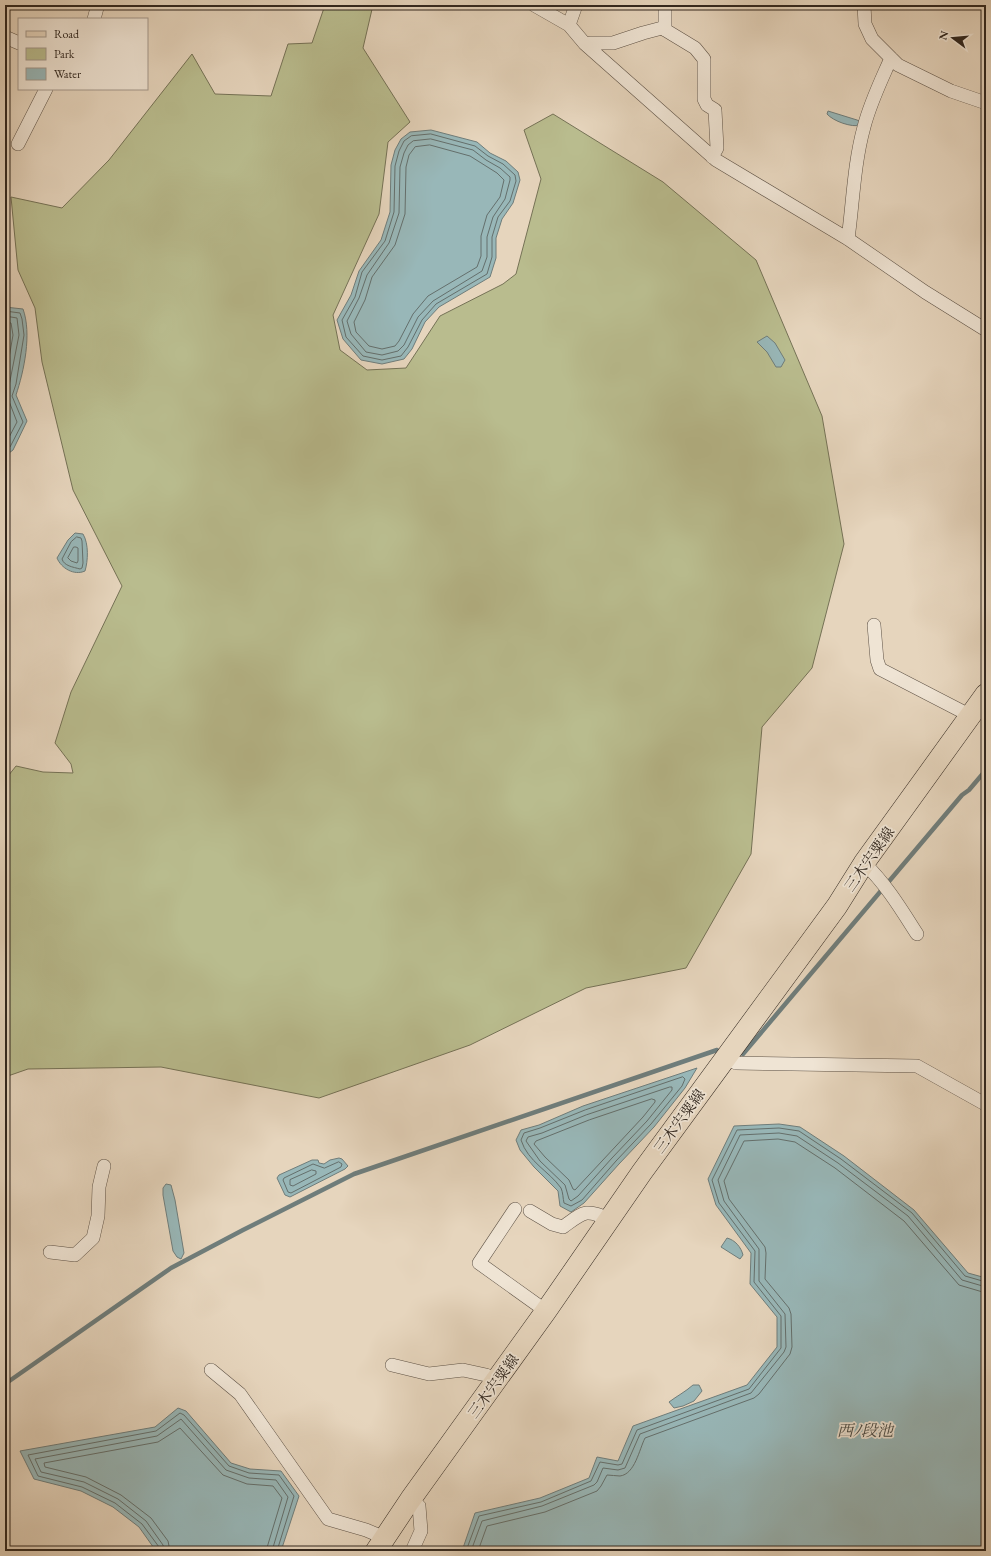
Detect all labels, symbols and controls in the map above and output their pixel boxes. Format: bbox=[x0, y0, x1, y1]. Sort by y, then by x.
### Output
legend bbox=[18, 18, 148, 90]
north arrow bbox=[933, 18, 973, 58]
text: Road bbox=[54, 26, 80, 42]
text: N bbox=[935, 29, 951, 41]
text: Park bbox=[54, 46, 75, 62]
text: Water bbox=[54, 66, 81, 82]
street label: 三木宍粟線 bbox=[840, 823, 898, 895]
street label: 三木宍粟線 bbox=[649, 1085, 709, 1157]
street label: 三木宍粟線 bbox=[463, 1350, 523, 1422]
water label: 西ﾉ段池 bbox=[837, 1420, 895, 1441]

